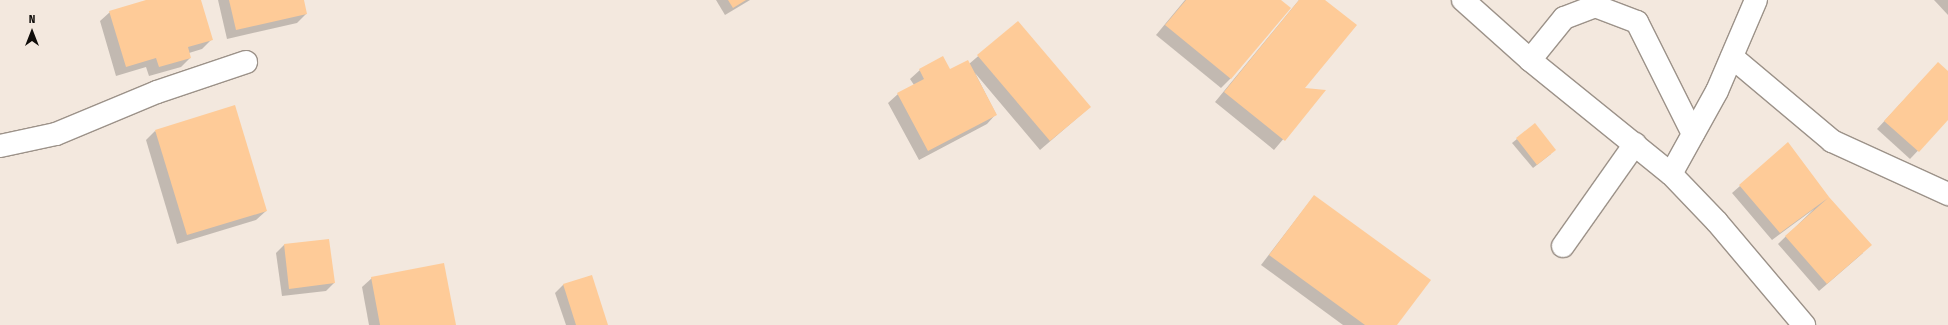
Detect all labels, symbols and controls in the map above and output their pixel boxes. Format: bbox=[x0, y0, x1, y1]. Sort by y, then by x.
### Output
north arrow bbox=[12, 12, 52, 52]
text: N bbox=[29, 13, 35, 26]

